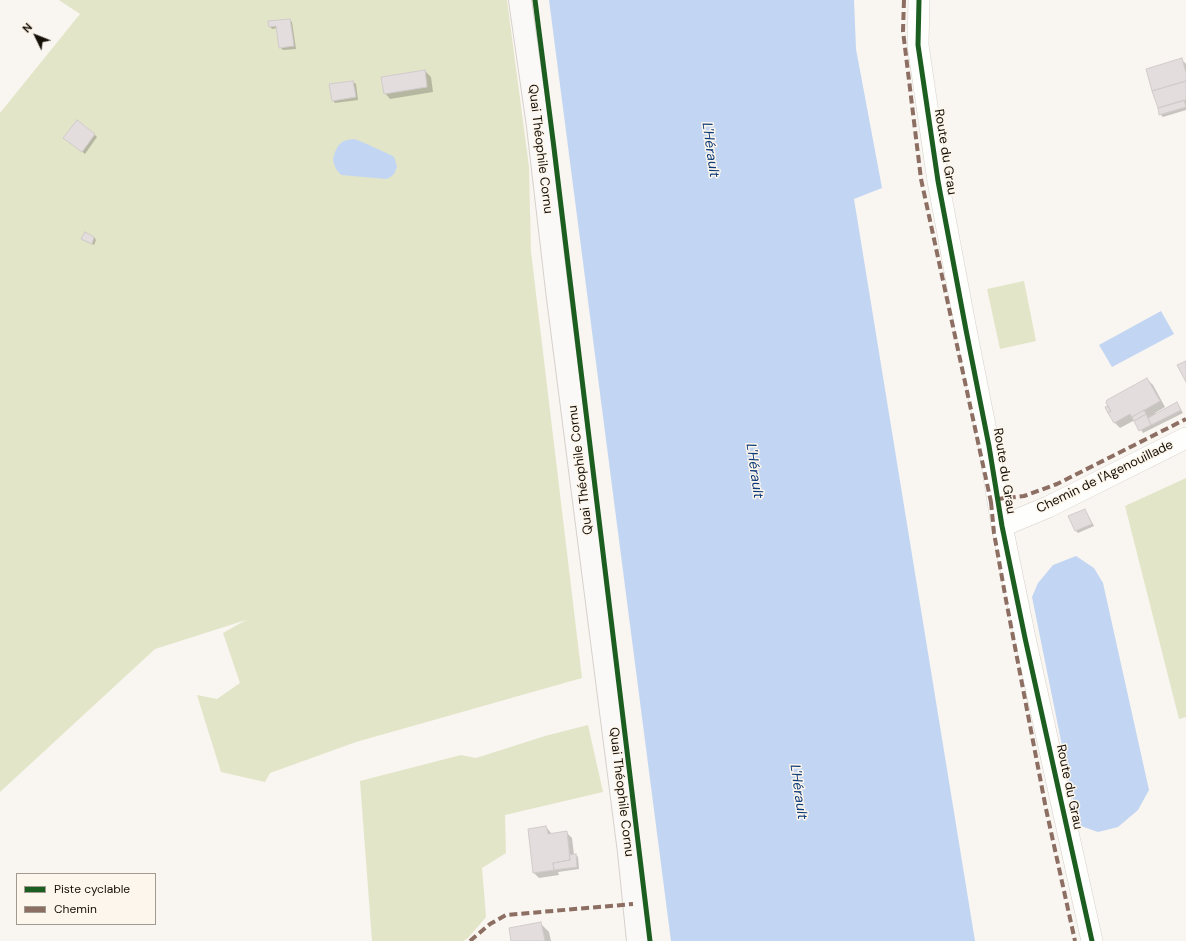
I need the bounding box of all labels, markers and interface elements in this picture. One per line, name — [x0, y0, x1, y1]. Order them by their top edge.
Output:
north arrow — [16, 16, 56, 56]
text: N — [19, 20, 35, 36]
street label: Quai Théophile Cornu — [524, 83, 556, 215]
street label: Route du Grau — [931, 108, 959, 196]
water label: L'Hérault — [698, 121, 722, 179]
street label: Quai Théophile Cornu — [565, 404, 597, 536]
street label: Route du Grau — [990, 427, 1018, 515]
street label: Chemin de l'Agenouillade — [1034, 437, 1176, 517]
water label: L'Hérault — [742, 442, 766, 500]
street label: Quai Théophile Cornu — [605, 726, 637, 858]
street label: Route du Grau — [1052, 743, 1086, 831]
water label: L'Hérault — [786, 763, 810, 821]
legend — [16, 873, 156, 925]
text: Piste cyclable — [54, 881, 130, 897]
text: Chemin — [54, 901, 97, 917]

